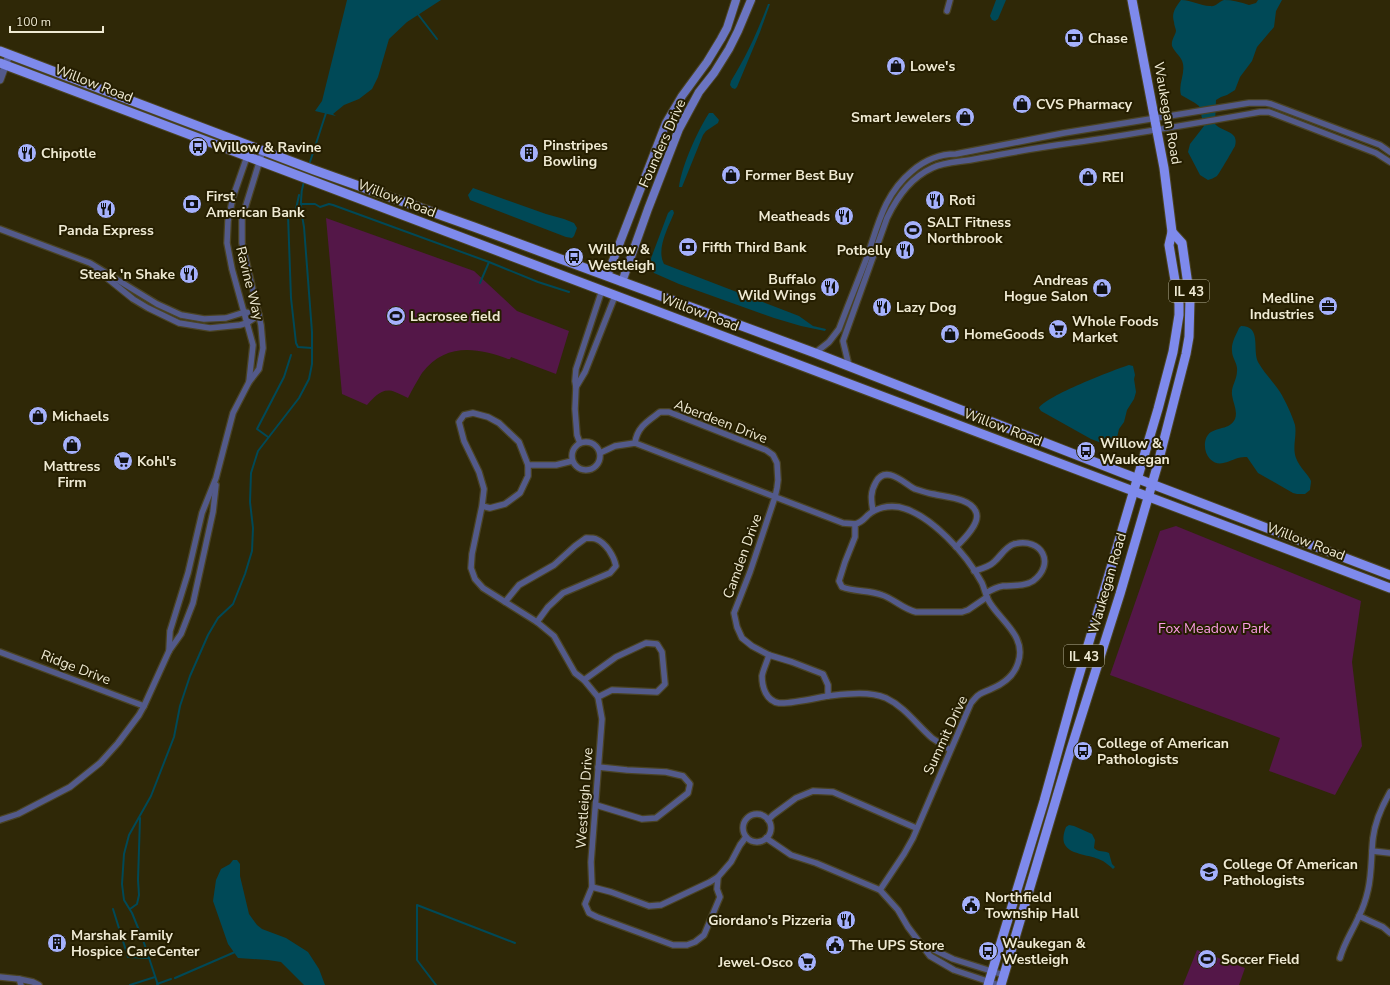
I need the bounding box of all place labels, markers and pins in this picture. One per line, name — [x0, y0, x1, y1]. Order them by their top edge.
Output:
bank icon: Chase — [1063, 27, 1085, 49]
place label: Chase — [1088, 29, 1128, 48]
shop icon: Lowe's — [885, 55, 907, 77]
place label: Lowe's — [910, 57, 955, 76]
shop icon: CVS Pharmacy — [1011, 93, 1033, 115]
place label: CVS Pharmacy — [1036, 95, 1133, 114]
shop icon: Smart Jewelers — [954, 106, 976, 128]
place label: Smart Jewelers — [851, 108, 951, 127]
bus stop icon: Willow & Ravine — [187, 136, 209, 158]
place label: Pinstripes Bowling — [543, 136, 608, 171]
place label: Willow & Ravine — [212, 138, 322, 157]
restaurant icon: Chipotle — [16, 142, 38, 164]
building icon: Pinstripes Bowling — [518, 142, 540, 164]
place label: Chipotle — [41, 144, 96, 163]
shop icon: Former Best Buy — [720, 164, 742, 186]
place label: Former Best Buy — [745, 166, 854, 185]
shop icon: REI — [1077, 166, 1099, 188]
place label: REI — [1102, 168, 1124, 187]
place label: First American Bank — [206, 187, 305, 222]
restaurant icon: Roti — [924, 189, 946, 211]
place label: Roti — [949, 191, 975, 210]
bank icon: First American Bank — [181, 193, 203, 215]
restaurant icon: Panda Express — [95, 198, 117, 220]
restaurant icon: Meatheads — [833, 205, 855, 227]
place label: Meatheads — [759, 207, 830, 226]
place label: SALT Fitness Northbrook — [927, 213, 1011, 248]
sports icon: SALT Fitness Northbrook — [902, 219, 924, 241]
place label: Panda Express — [58, 221, 154, 240]
bank icon: Fifth Third Bank — [677, 236, 699, 258]
place label: Fifth Third Bank — [702, 238, 807, 257]
restaurant icon: Potbelly — [894, 239, 916, 261]
place label: Willow & Westleigh — [588, 240, 655, 275]
place label: Potbelly — [837, 241, 892, 260]
bus stop icon: Willow & Westleigh — [563, 246, 585, 268]
restaurant icon: Steak 'n Shake — [178, 263, 200, 285]
place label: Steak 'n Shake — [79, 265, 175, 284]
place label: Buffalo Wild Wings — [738, 270, 816, 305]
place label: Andreas Hogue Salon — [1004, 271, 1088, 306]
restaurant icon: Buffalo Wild Wings — [819, 276, 841, 298]
shop icon: Andreas Hogue Salon — [1091, 277, 1113, 299]
place label: Medline Industries — [1250, 289, 1314, 324]
office icon: Medline Industries — [1317, 295, 1339, 317]
restaurant icon: Lazy Dog — [871, 296, 893, 318]
place label: Lazy Dog — [896, 298, 956, 317]
sports icon: Lacrosee field — [385, 305, 407, 327]
place label: Lacrosee field — [410, 307, 500, 326]
place label: Whole Foods Market — [1072, 312, 1159, 347]
supermarket icon: Whole Foods Market — [1047, 318, 1069, 340]
shop icon: HomeGoods — [939, 323, 961, 345]
place label: HomeGoods — [964, 325, 1045, 344]
shop icon: Michaels — [27, 405, 49, 427]
place label: Michaels — [52, 407, 109, 426]
shop icon: Mattress Firm — [61, 434, 83, 456]
place label: Willow & Waukegan — [1100, 434, 1170, 469]
bus stop icon: Willow & Waukegan — [1075, 440, 1097, 462]
supermarket icon: Kohl's — [112, 450, 134, 472]
place label: Kohl's — [137, 452, 177, 471]
place label: Mattress Firm — [44, 457, 101, 492]
place label: College of American Pathologists — [1097, 734, 1229, 769]
bus stop icon: College of American Pathologists — [1072, 740, 1094, 762]
place label: College Of American Pathologists — [1223, 855, 1358, 890]
school or university icon: College Of American Pathologists — [1198, 861, 1220, 883]
place label: Northfield Township Hall — [985, 888, 1079, 923]
public building icon: Northfield Township Hall — [960, 894, 982, 916]
restaurant icon: Giordano's Pizzeria — [835, 909, 857, 931]
place label: Giordano's Pizzeria — [708, 911, 832, 930]
place label: Marshak Family Hospice CareCenter — [71, 926, 200, 961]
building icon: Marshak Family Hospice CareCenter — [46, 932, 68, 954]
public building icon: The UPS Store — [824, 934, 846, 956]
place label: Waukegan & Westleigh — [1002, 934, 1087, 969]
place label: The UPS Store — [849, 936, 945, 955]
bus stop icon: Waukegan & Westleigh — [977, 940, 999, 962]
sports icon: Soccer Field — [1196, 948, 1218, 970]
place label: Soccer Field — [1221, 950, 1300, 969]
supermarket icon: Jewel-Osco — [796, 951, 818, 973]
place label: Jewel-Osco — [717, 953, 793, 972]

